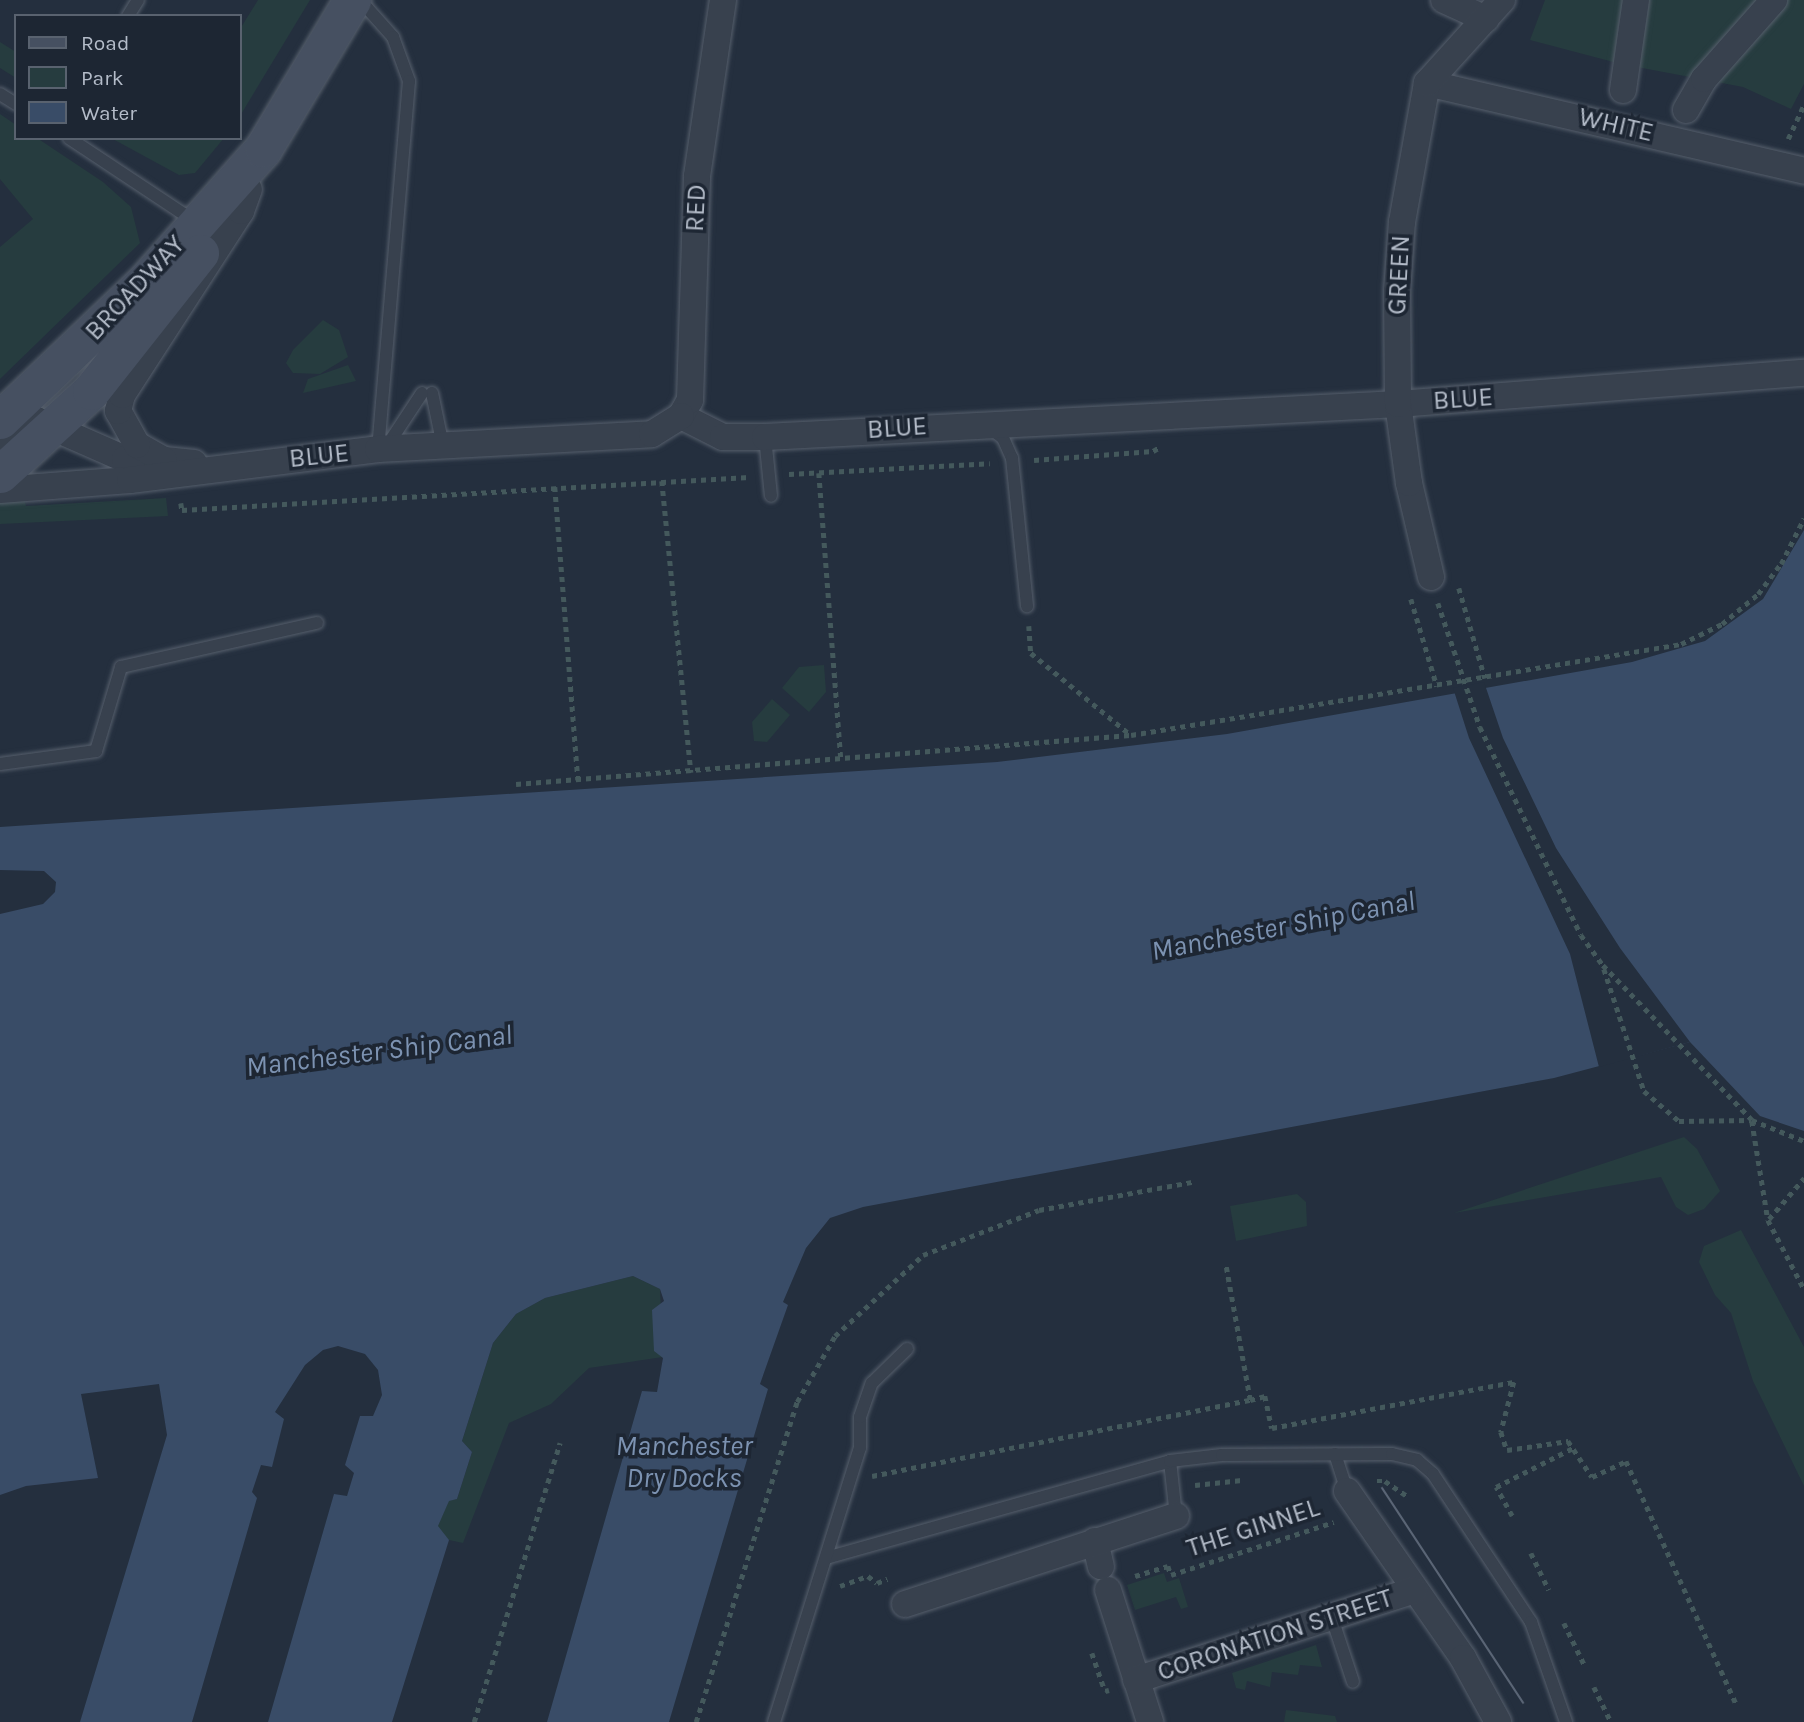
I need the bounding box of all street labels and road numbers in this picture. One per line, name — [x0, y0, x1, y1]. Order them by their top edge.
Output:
street label: WHITE — [1576, 101, 1656, 149]
street label: RED — [679, 183, 713, 233]
street label: BROADWAY — [79, 229, 191, 347]
street label: GREEN — [1381, 234, 1417, 316]
street label: BLUE — [1432, 381, 1494, 417]
street label: BLUE — [866, 410, 928, 446]
street label: BLUE — [288, 437, 350, 475]
street label: THE GINNEL — [1183, 1492, 1323, 1564]
street label: CORONATION STREET — [1154, 1582, 1396, 1688]

